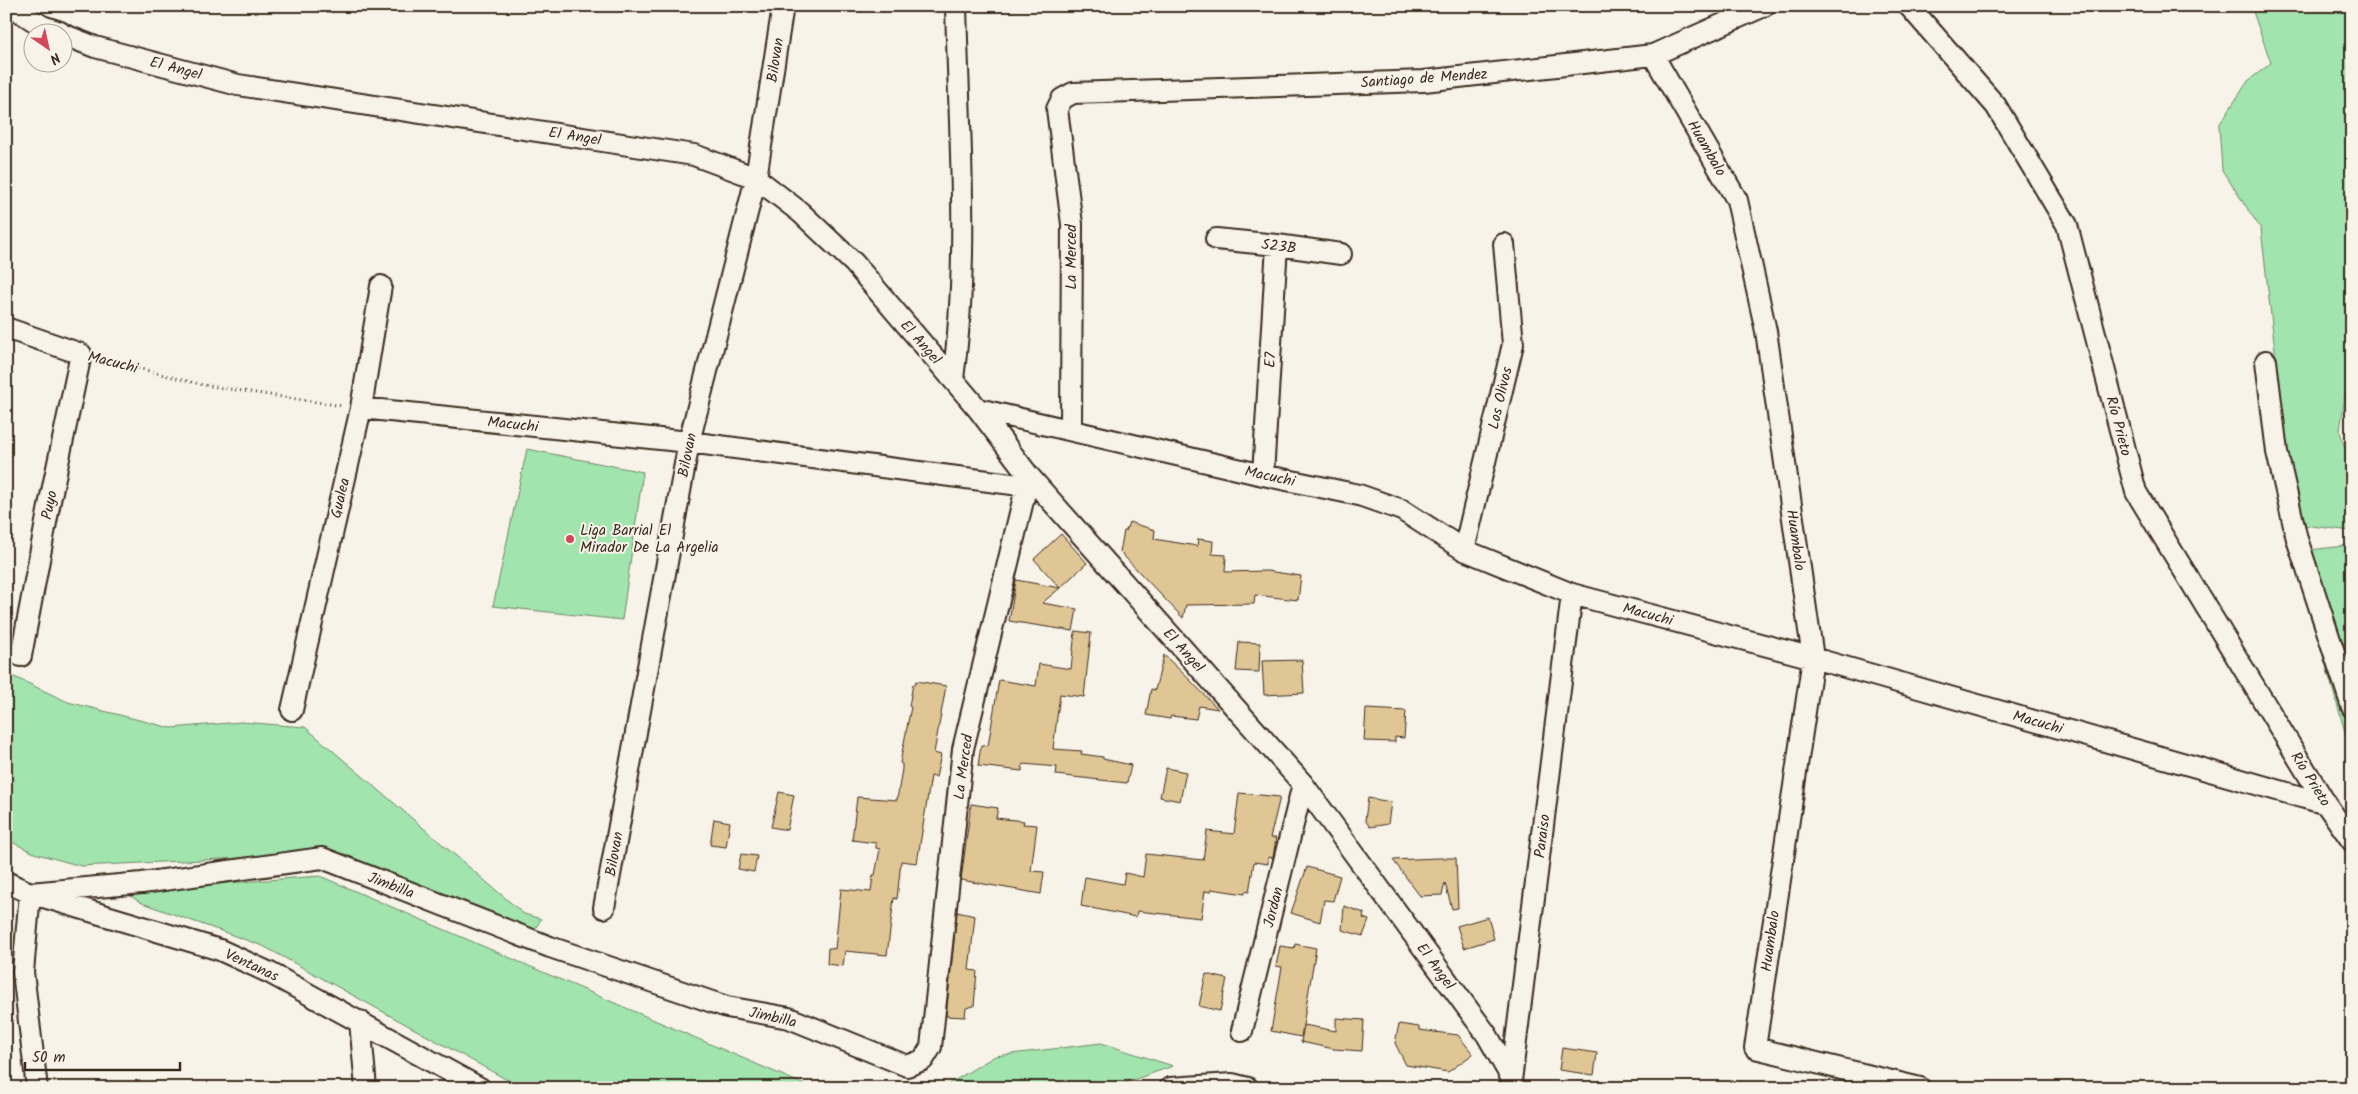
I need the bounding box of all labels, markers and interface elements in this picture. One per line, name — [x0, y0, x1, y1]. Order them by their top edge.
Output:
north arrow — [22, 22, 72, 72]
street label: Bilovan — [761, 36, 791, 84]
text: N — [45, 46, 65, 70]
street label: El Angel — [147, 50, 205, 88]
street label: Santiago de Mendez — [1360, 63, 1489, 95]
street label: Huambalo — [1680, 116, 1732, 181]
street label: El Angel — [547, 121, 603, 153]
street label: La Merced — [1060, 224, 1084, 290]
street label: S23B — [1260, 233, 1298, 261]
street label: El Angel — [894, 315, 947, 371]
street label: Macuchi — [85, 345, 142, 381]
street label: E7 — [1259, 351, 1283, 369]
street label: Los Olivos — [1482, 364, 1520, 432]
street label: Río Prieto — [2099, 394, 2138, 459]
street label: Macuchi — [486, 410, 541, 440]
street label: Bilovan — [672, 431, 704, 480]
street label: Macuchi — [1242, 460, 1299, 494]
street label: Gualea — [325, 476, 357, 521]
street label: Puyo — [35, 488, 65, 522]
street label: Huambalo — [1779, 508, 1811, 573]
place label: Liga Barrial El Mirador De La Argelia — [580, 519, 719, 560]
marker: Liga Barrial El Mirador De La Argelia — [564, 533, 576, 545]
street label: Macuchi — [1620, 597, 1677, 634]
street label: El Angel — [1157, 623, 1210, 679]
street label: Macuchi — [2010, 704, 2067, 742]
street label: La Merced — [948, 732, 981, 801]
street label: Río Prieto — [2284, 747, 2337, 812]
street label: Paraiso — [1528, 813, 1558, 859]
street label: Bilovan — [599, 830, 631, 878]
street label: Jimbilla — [364, 866, 418, 906]
street label: Jordan — [1257, 884, 1291, 930]
street label: Huambalo — [1755, 909, 1787, 973]
street label: El Angel — [1410, 938, 1461, 995]
street label: Ventanas — [221, 943, 283, 989]
street label: Jimbilla — [747, 1001, 799, 1035]
scale bar — [25, 1039, 180, 1071]
text: 50 m — [32, 1046, 66, 1070]

